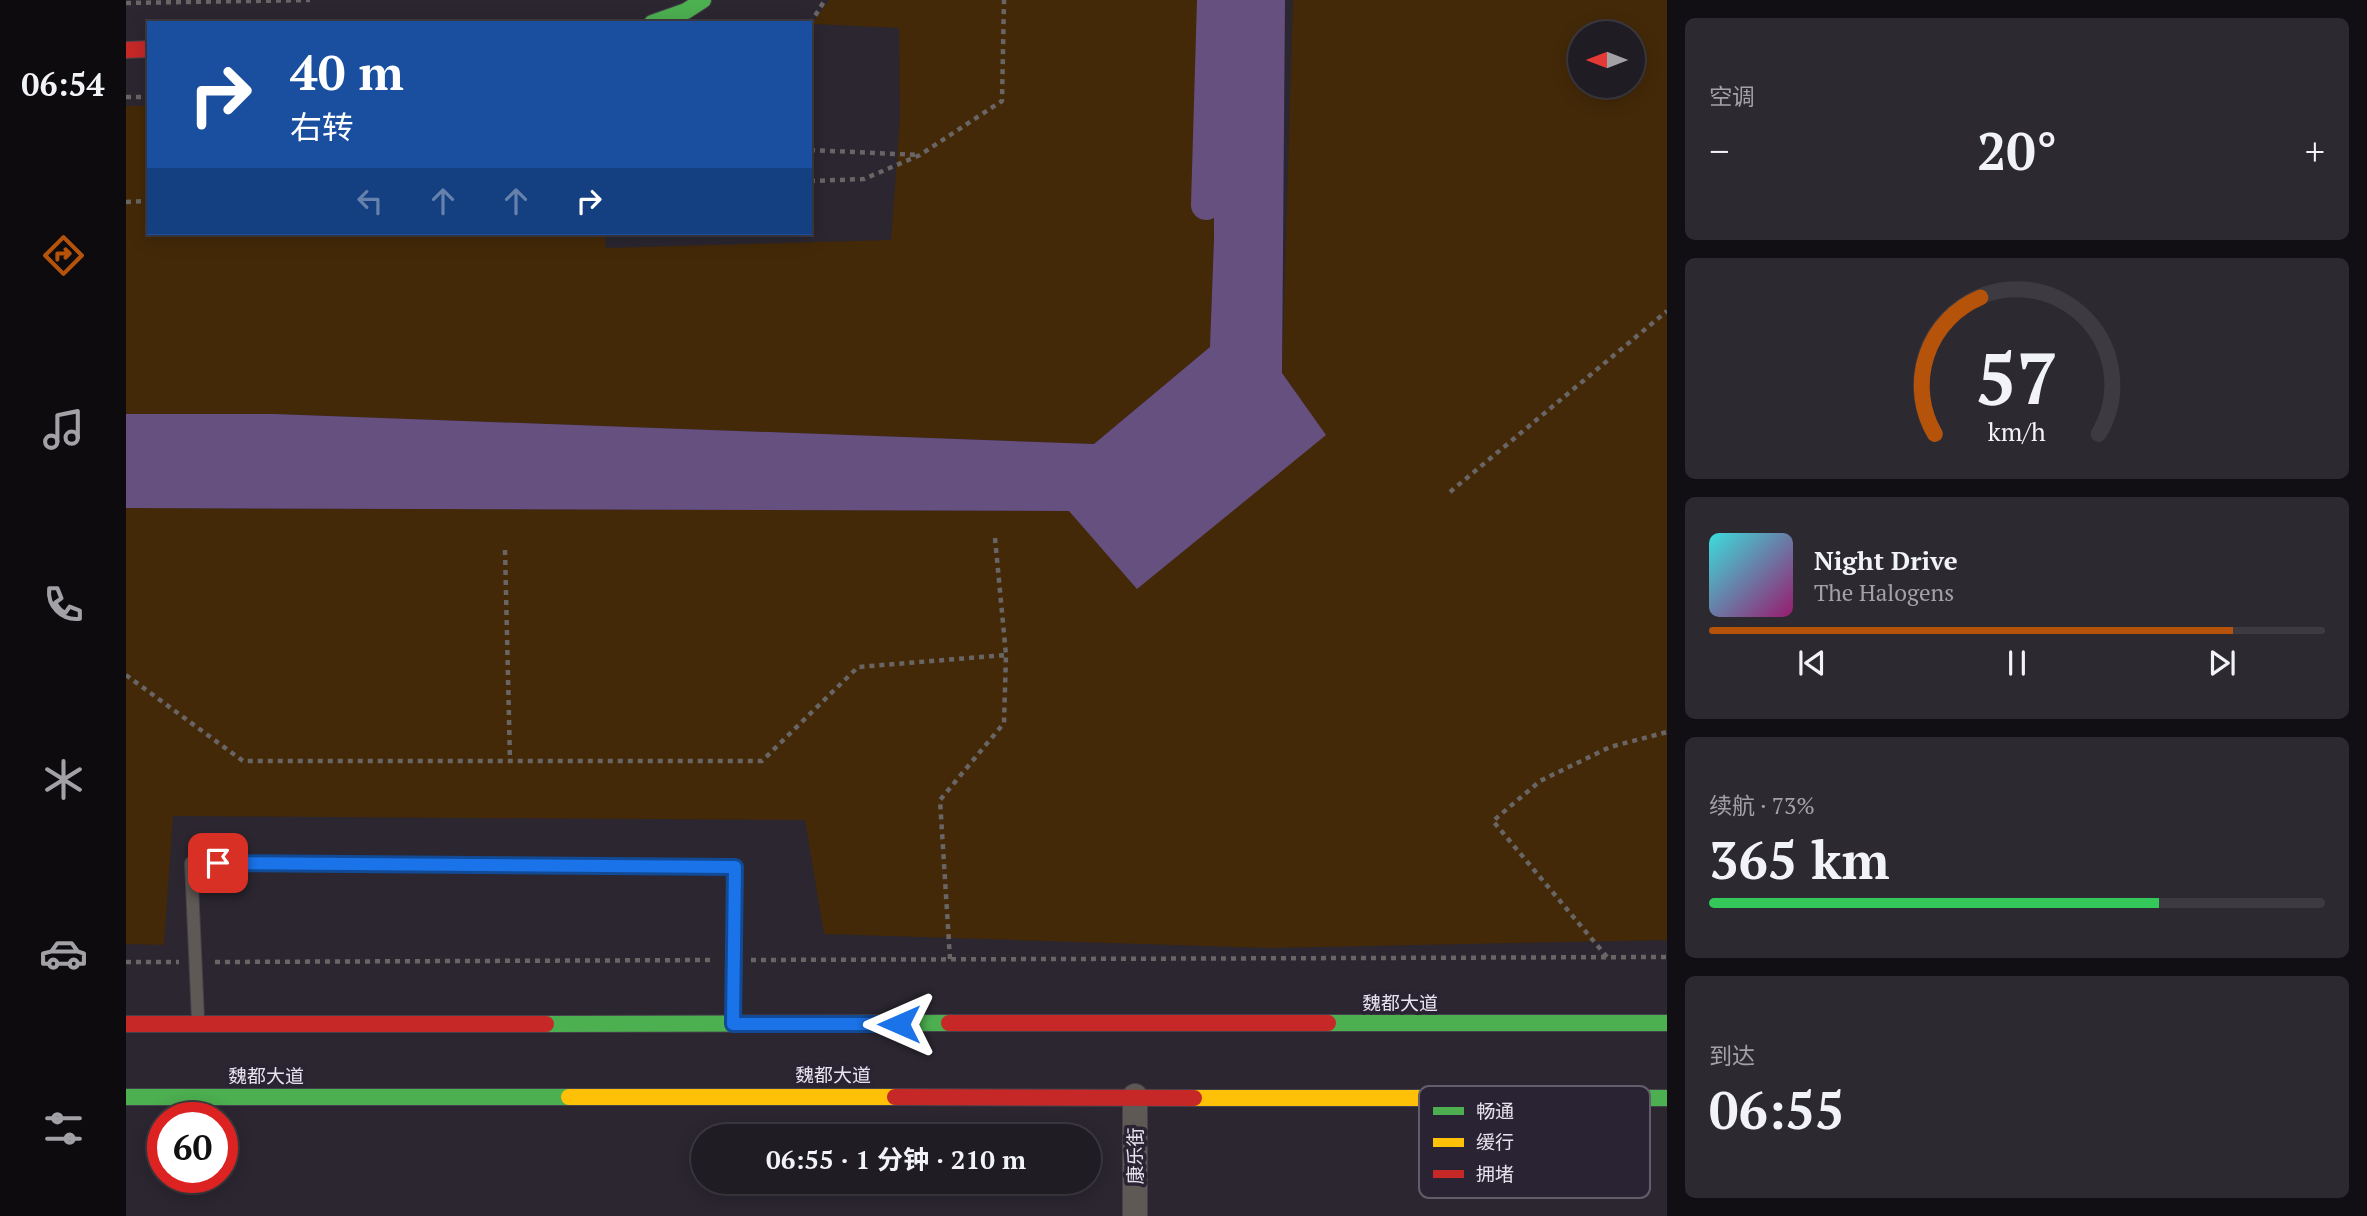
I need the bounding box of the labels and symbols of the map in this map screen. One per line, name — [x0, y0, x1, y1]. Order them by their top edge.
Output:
north arrow — [1568, 21, 1645, 98]
pin — [188, 833, 248, 893]
position arrow — [862, 987, 936, 1061]
street label: 魏都大道 — [1362, 990, 1438, 1015]
street label: 魏都大道 — [795, 1062, 871, 1087]
street label: 魏都大道 — [228, 1063, 304, 1088]
legend — [1419, 1086, 1650, 1198]
text: 畅通 — [1476, 1098, 1514, 1123]
speed limit sign: 60 — [147, 1102, 238, 1193]
street label: 康乐街 — [1122, 1127, 1147, 1185]
text: 缓行 — [1476, 1129, 1514, 1154]
text: 拥堵 — [1476, 1161, 1514, 1186]

